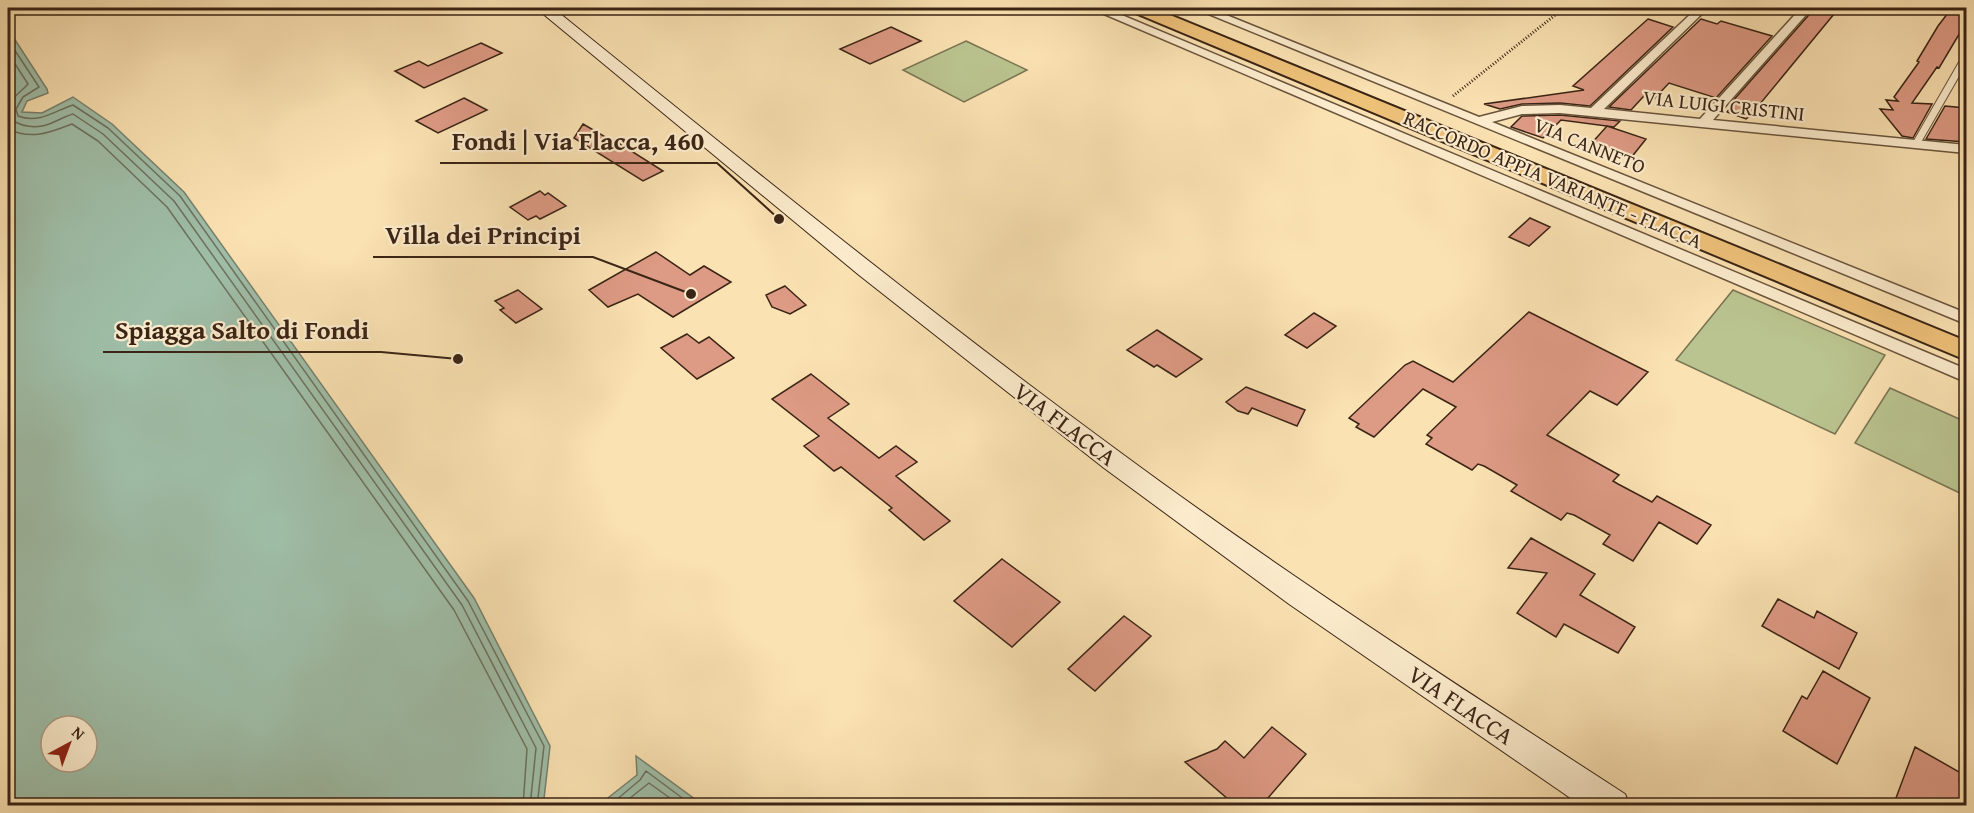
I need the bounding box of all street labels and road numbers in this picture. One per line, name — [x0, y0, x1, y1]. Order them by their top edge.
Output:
street label: VIA LUIGI CRISTINI — [1642, 82, 1806, 128]
street label: RACCORDO APPIA VARIANTE - FLACCA — [1399, 103, 1707, 255]
street label: VIA CANNETO — [1530, 109, 1650, 181]
street label: VIA FLACCA — [1006, 374, 1124, 474]
street label: VIA FLACCA — [1401, 657, 1521, 753]

